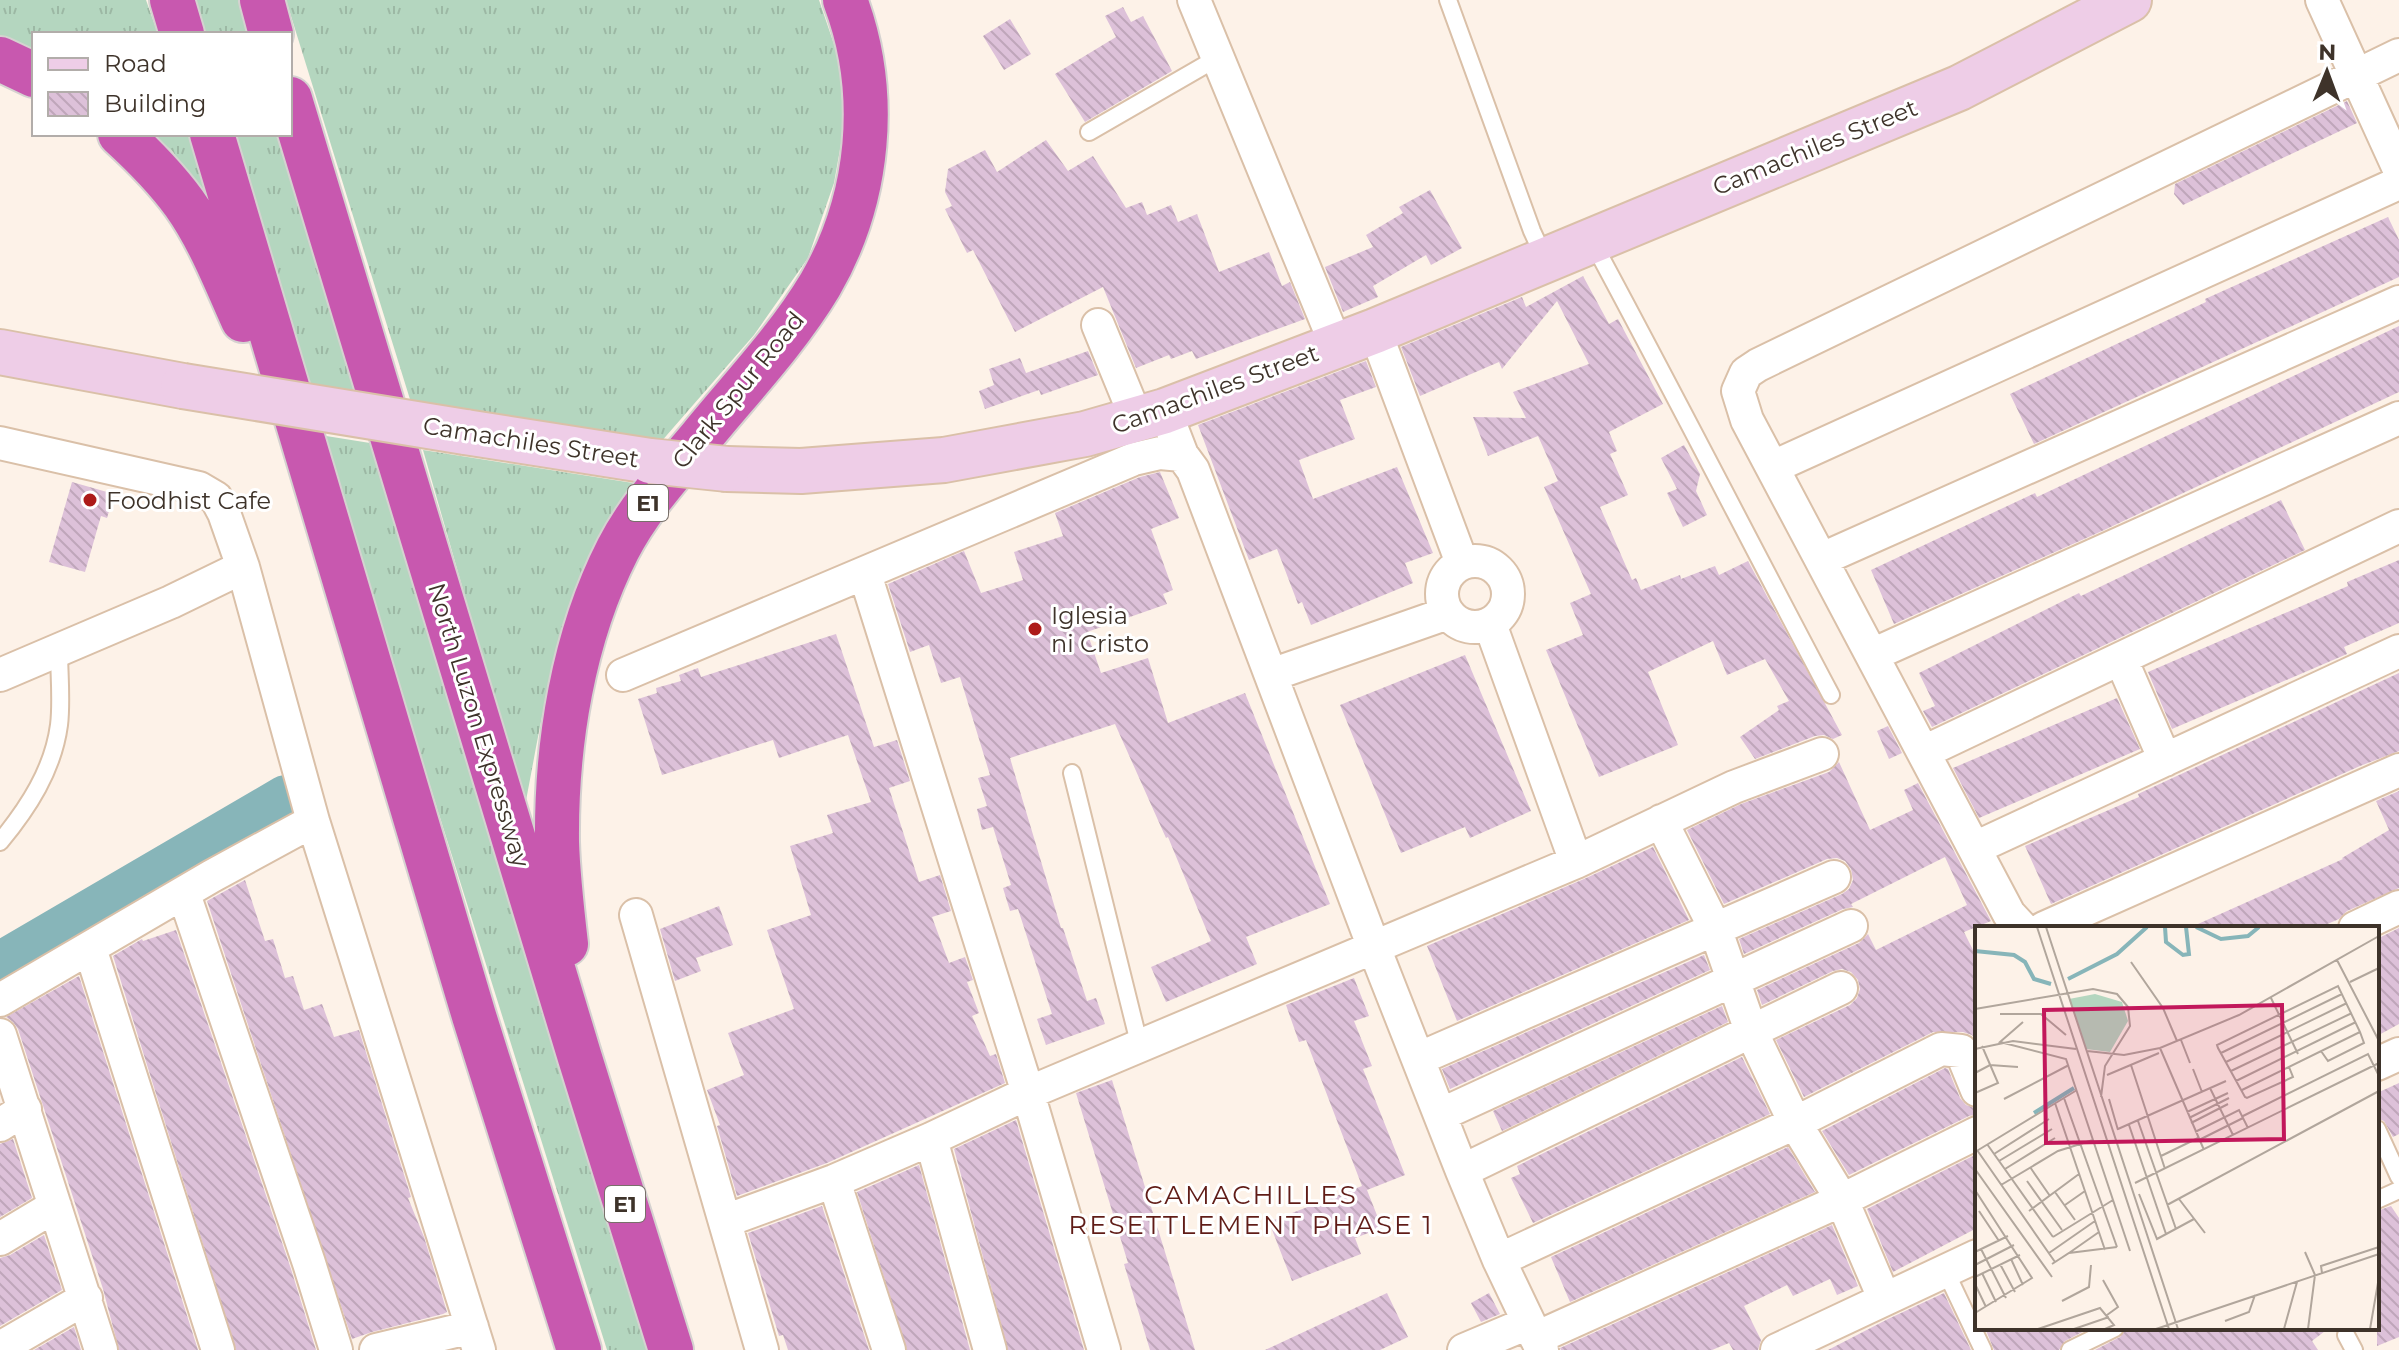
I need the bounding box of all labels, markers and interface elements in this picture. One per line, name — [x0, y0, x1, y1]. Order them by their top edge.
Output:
legend — [32, 32, 292, 136]
north arrow — [2287, 32, 2367, 112]
text: N — [2318, 39, 2336, 66]
text: Road — [104, 49, 167, 78]
text: Building — [104, 89, 207, 118]
street label: Camachiles Street — [1708, 93, 1922, 201]
street label: Clark Spur Road — [666, 306, 810, 474]
street label: Camachiles Street — [1108, 338, 1323, 440]
street label: Camachiles Street — [421, 411, 641, 473]
road number: E1 — [628, 485, 668, 521]
place label: Foodhist Cafe — [106, 486, 271, 515]
marker: Foodhist Cafe — [81, 491, 99, 509]
street label: North Luzon Expressway — [422, 579, 536, 871]
place label: Iglesia ni Cristo — [1051, 601, 1149, 658]
marker: Iglesia ni Cristo — [1026, 620, 1044, 638]
inset map — [1975, 926, 2379, 1330]
district label: CAMACHILLES RESETTLEMENT PHASE 1 — [1068, 1179, 1434, 1241]
road number: E1 — [605, 1186, 645, 1222]

